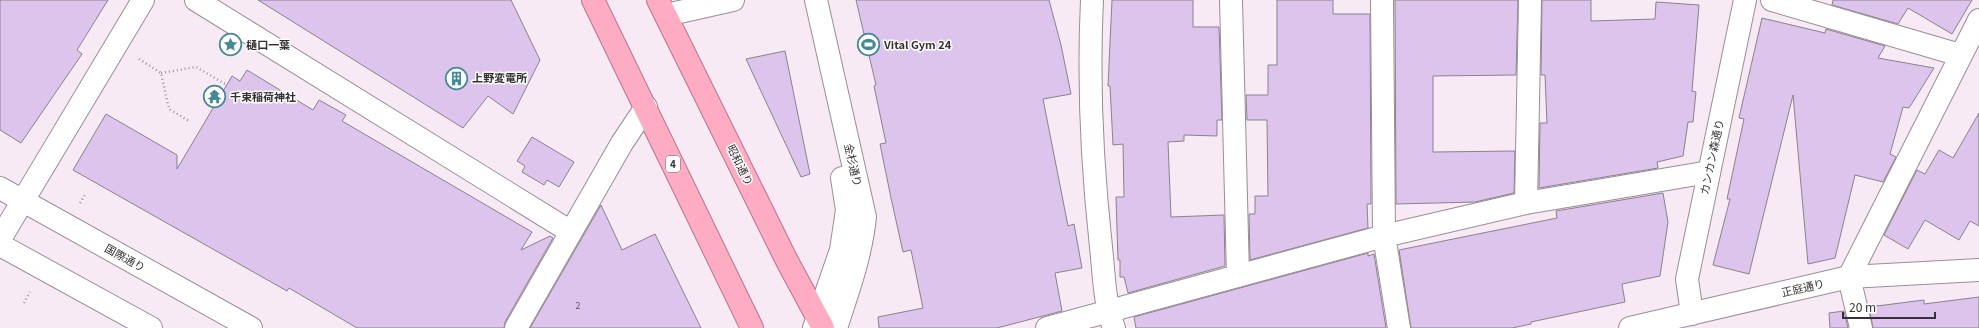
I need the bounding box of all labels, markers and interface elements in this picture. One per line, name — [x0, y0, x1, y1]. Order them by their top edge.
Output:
place icon: 樋口一葉 — [217, 32, 243, 58]
sports icon: Vital Gym 24 — [856, 32, 882, 58]
place label: 樋口一葉 — [246, 36, 290, 52]
place label: Vital Gym 24 — [883, 36, 952, 52]
building icon: 上野変電所 — [444, 65, 470, 91]
place label: 上野変電所 — [472, 69, 527, 85]
temple icon: 千束稲荷神社 — [201, 84, 227, 110]
place label: 千束稲荷神社 — [230, 88, 296, 104]
street label: カンカン森通り — [1695, 117, 1727, 196]
street label: 昭和通り — [724, 141, 758, 188]
street label: 金杉通り — [841, 142, 867, 188]
road number: 4 — [666, 156, 680, 172]
street label: 国際通り — [102, 239, 149, 275]
street label: 正庭通り — [1780, 274, 1826, 300]
scale bar — [1843, 294, 1935, 320]
text: 20 m — [1849, 298, 1876, 315]
house number: 2 — [576, 299, 581, 312]

